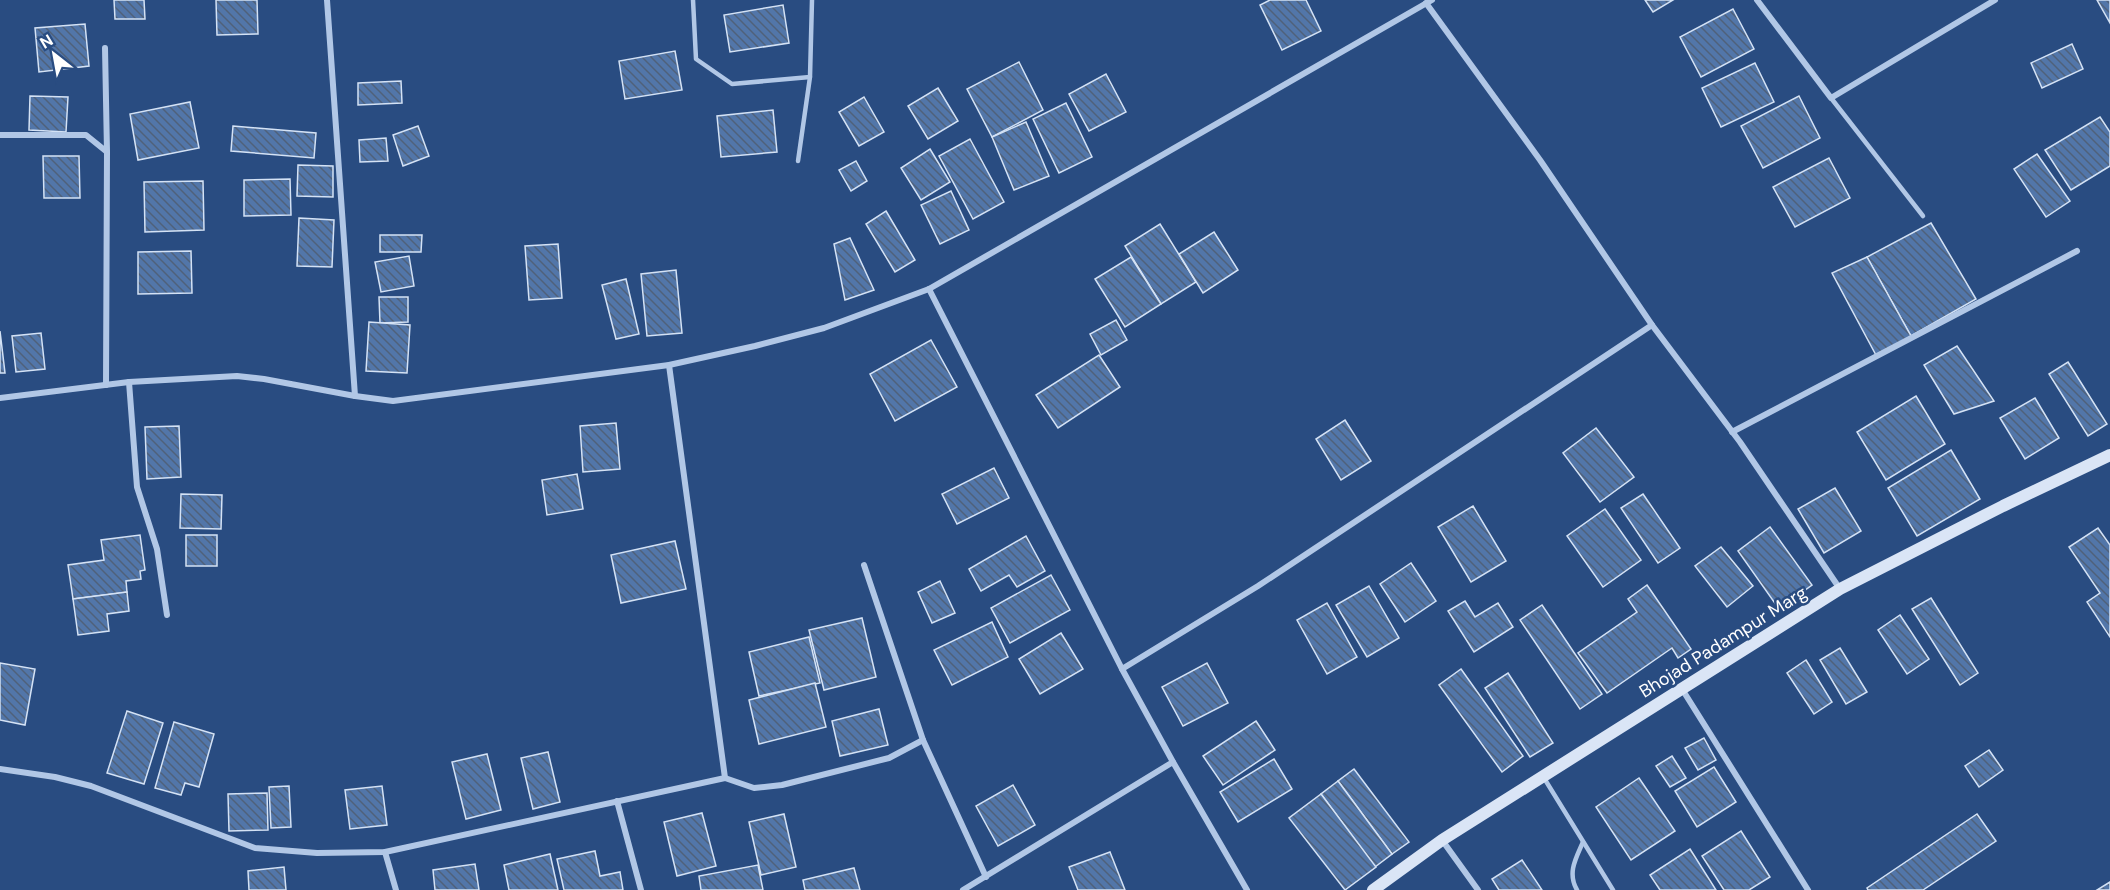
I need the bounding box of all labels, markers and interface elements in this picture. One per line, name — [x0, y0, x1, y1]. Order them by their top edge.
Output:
north arrow — [24, 24, 84, 84]
text: N — [36, 30, 57, 54]
street label: Bhojad Padampur Marg — [1635, 581, 1811, 703]

